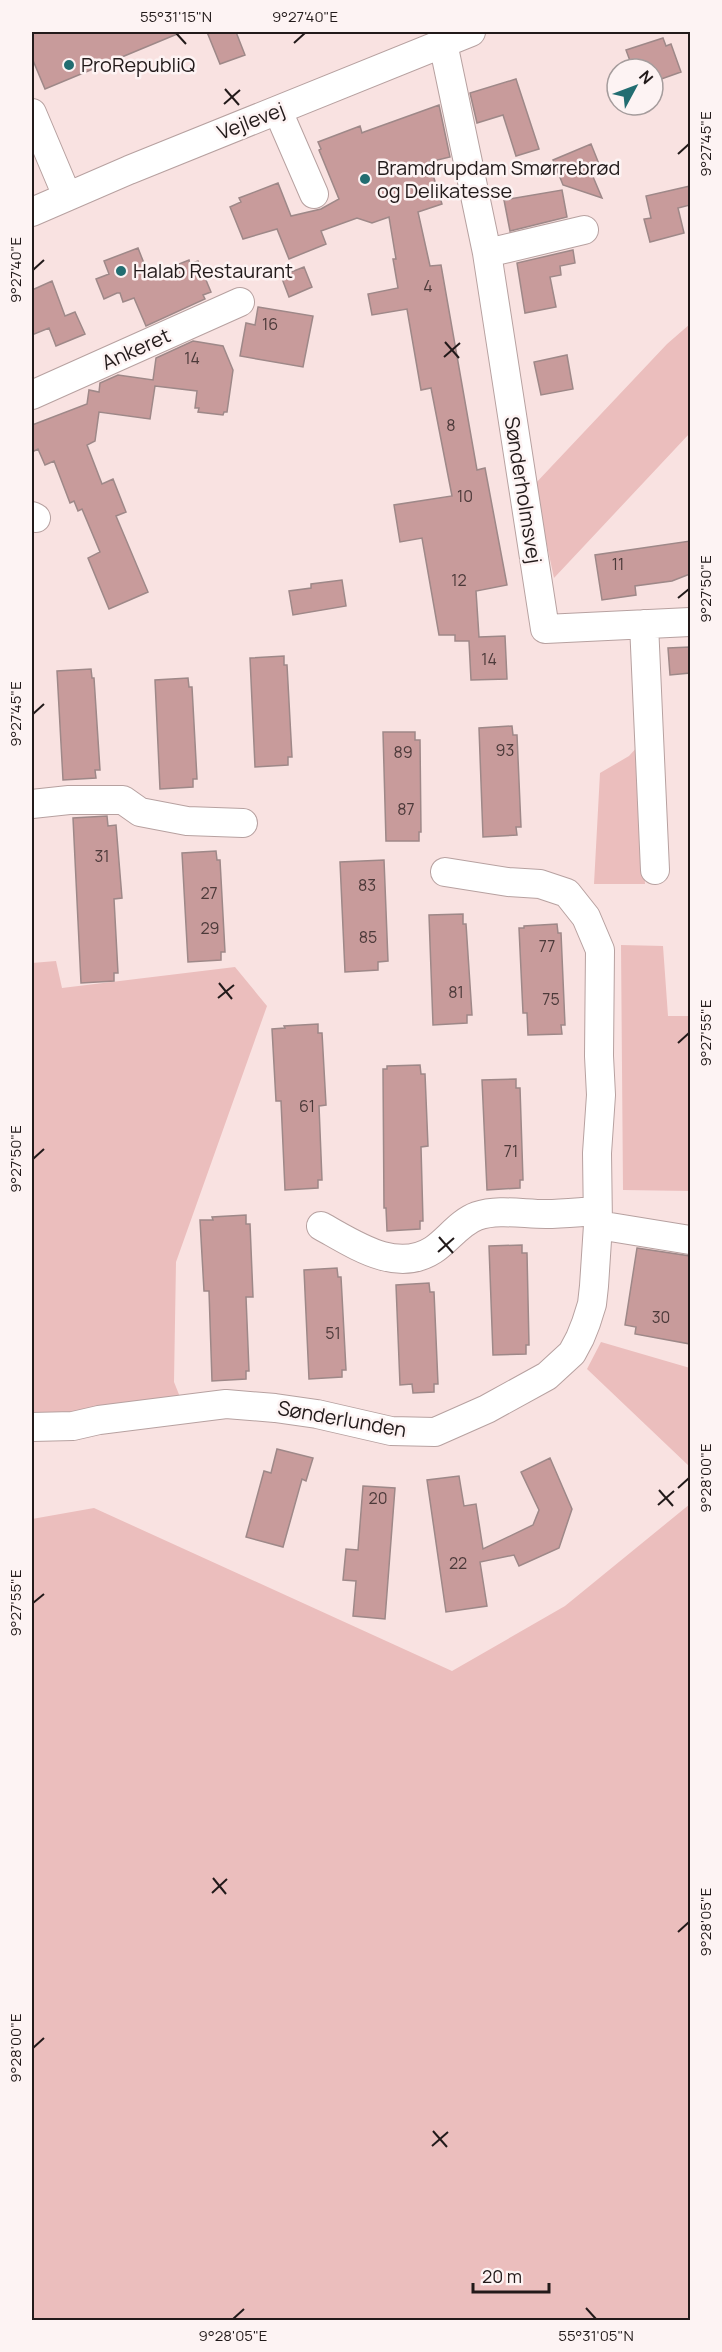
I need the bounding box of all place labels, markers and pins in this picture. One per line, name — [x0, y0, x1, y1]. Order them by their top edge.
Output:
place label: ProRepubliQ — [81, 51, 195, 78]
marker: ProRepubliQ — [62, 58, 76, 72]
place label: Bramdrupdam Smørrebrød og Delikatesse — [377, 154, 620, 204]
marker: Bramdrupdam Smørrebrød og Delikatesse — [358, 172, 372, 186]
place label: Halab Restaurant — [133, 257, 293, 284]
marker: Halab Restaurant — [114, 264, 128, 278]

